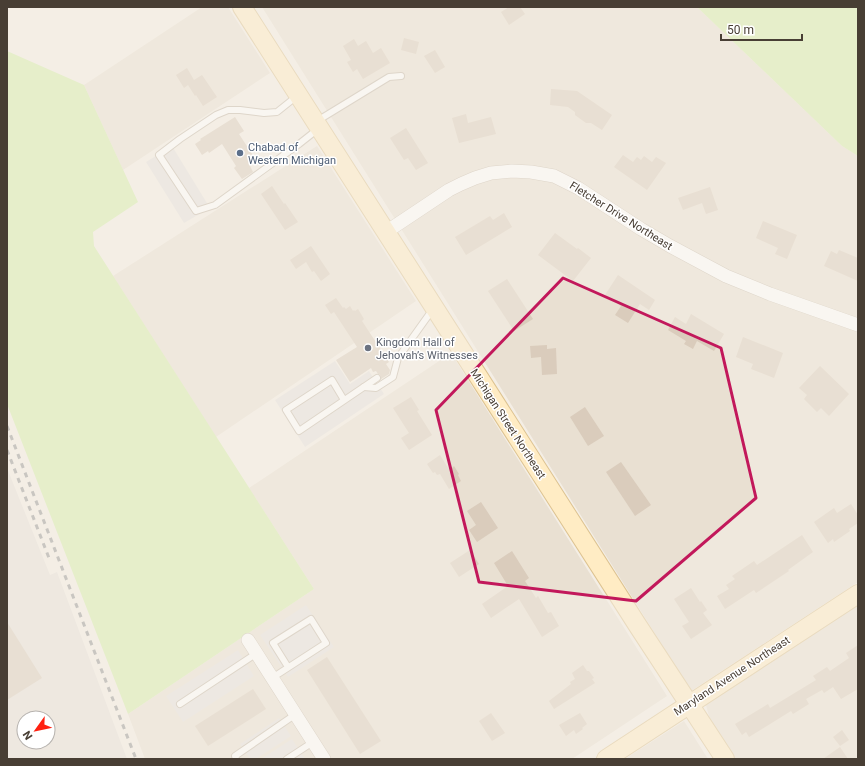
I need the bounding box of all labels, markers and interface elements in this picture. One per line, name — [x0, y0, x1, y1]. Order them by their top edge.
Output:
scale bar — [721, 16, 802, 42]
text: 50 m — [727, 23, 754, 37]
place label: Chabad of Western Michigan — [248, 141, 336, 167]
marker: Chabad of Western Michigan — [235, 148, 245, 158]
street label: Fletcher Drive Northeast — [567, 179, 675, 253]
place label: Kingdom Hall of Jehovah’s Witnesses — [376, 336, 478, 362]
marker: Kingdom Hall of Jehovah’s Witnesses — [363, 343, 373, 353]
street label: Michigan Street Northeast — [468, 367, 549, 482]
street label: Maryland Avenue Northeast — [671, 633, 793, 718]
north arrow — [16, 710, 56, 750]
text: N — [20, 728, 36, 742]

